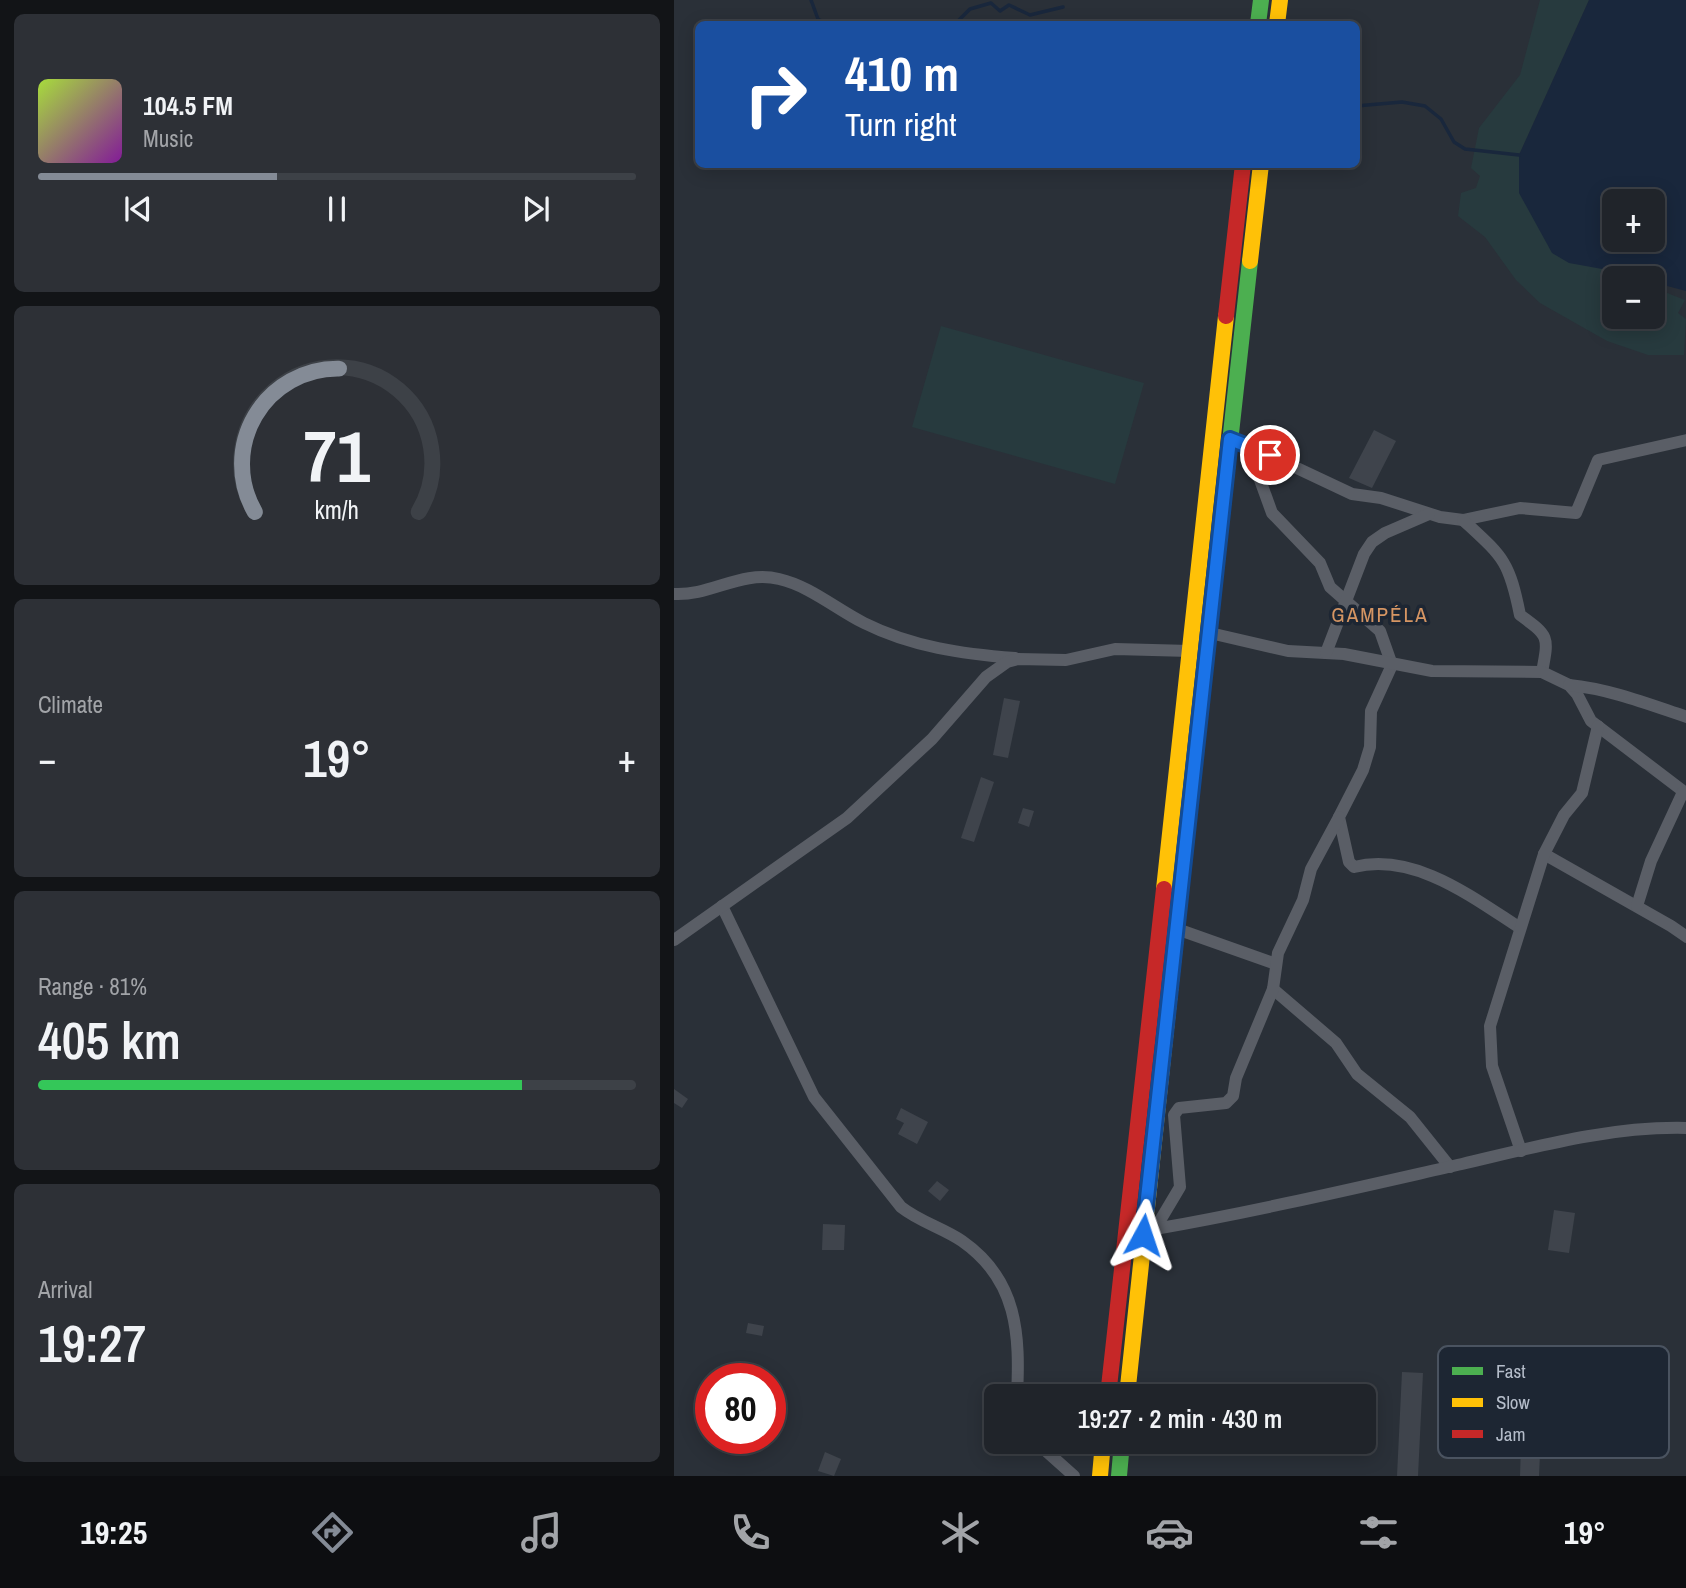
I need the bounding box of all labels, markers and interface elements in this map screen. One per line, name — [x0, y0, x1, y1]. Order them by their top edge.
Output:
text: 410 m — [845, 40, 959, 106]
icon: right — [730, 49, 821, 140]
text: 104.5 FM — [143, 88, 233, 123]
text: Turn right — [845, 103, 957, 146]
text: Music — [143, 123, 193, 154]
map controls — [1602, 189, 1665, 329]
button: + — [1602, 189, 1665, 252]
icon: previous — [119, 190, 157, 228]
icon: pause — [318, 190, 356, 228]
icon: next — [517, 190, 555, 228]
button: − — [1602, 266, 1665, 329]
text: 71 — [304, 407, 371, 505]
pin — [1240, 425, 1300, 485]
icon: arrive — [1251, 436, 1289, 474]
text: km/h — [315, 492, 359, 526]
district label: GAMPÉLA — [1331, 600, 1429, 629]
text: Climate — [38, 689, 103, 720]
text: 19° — [303, 723, 371, 793]
text: − — [38, 733, 56, 784]
text: + — [618, 733, 636, 784]
text: Range · 81% — [38, 971, 147, 1002]
text: 405 km — [38, 1005, 181, 1075]
position arrow — [1106, 1198, 1180, 1272]
text: Arrival — [38, 1274, 93, 1305]
text: 19:27 — [38, 1308, 146, 1378]
legend — [1438, 1346, 1669, 1458]
text: Fast — [1496, 1358, 1526, 1384]
speed limit sign: 80 — [695, 1363, 786, 1454]
text: Slow — [1496, 1389, 1531, 1415]
text: 19:27 · 2 min · 430 m — [1078, 1401, 1282, 1436]
text: Jam — [1496, 1421, 1525, 1447]
icon: directions — [308, 1508, 357, 1557]
icon: music — [517, 1508, 566, 1557]
icon: phone — [726, 1508, 775, 1557]
icon: climate — [936, 1508, 985, 1557]
icon: car — [1145, 1508, 1194, 1557]
icon: filters — [1354, 1508, 1403, 1557]
text: 19:25 — [80, 1511, 147, 1554]
text: 19° — [1564, 1511, 1606, 1554]

